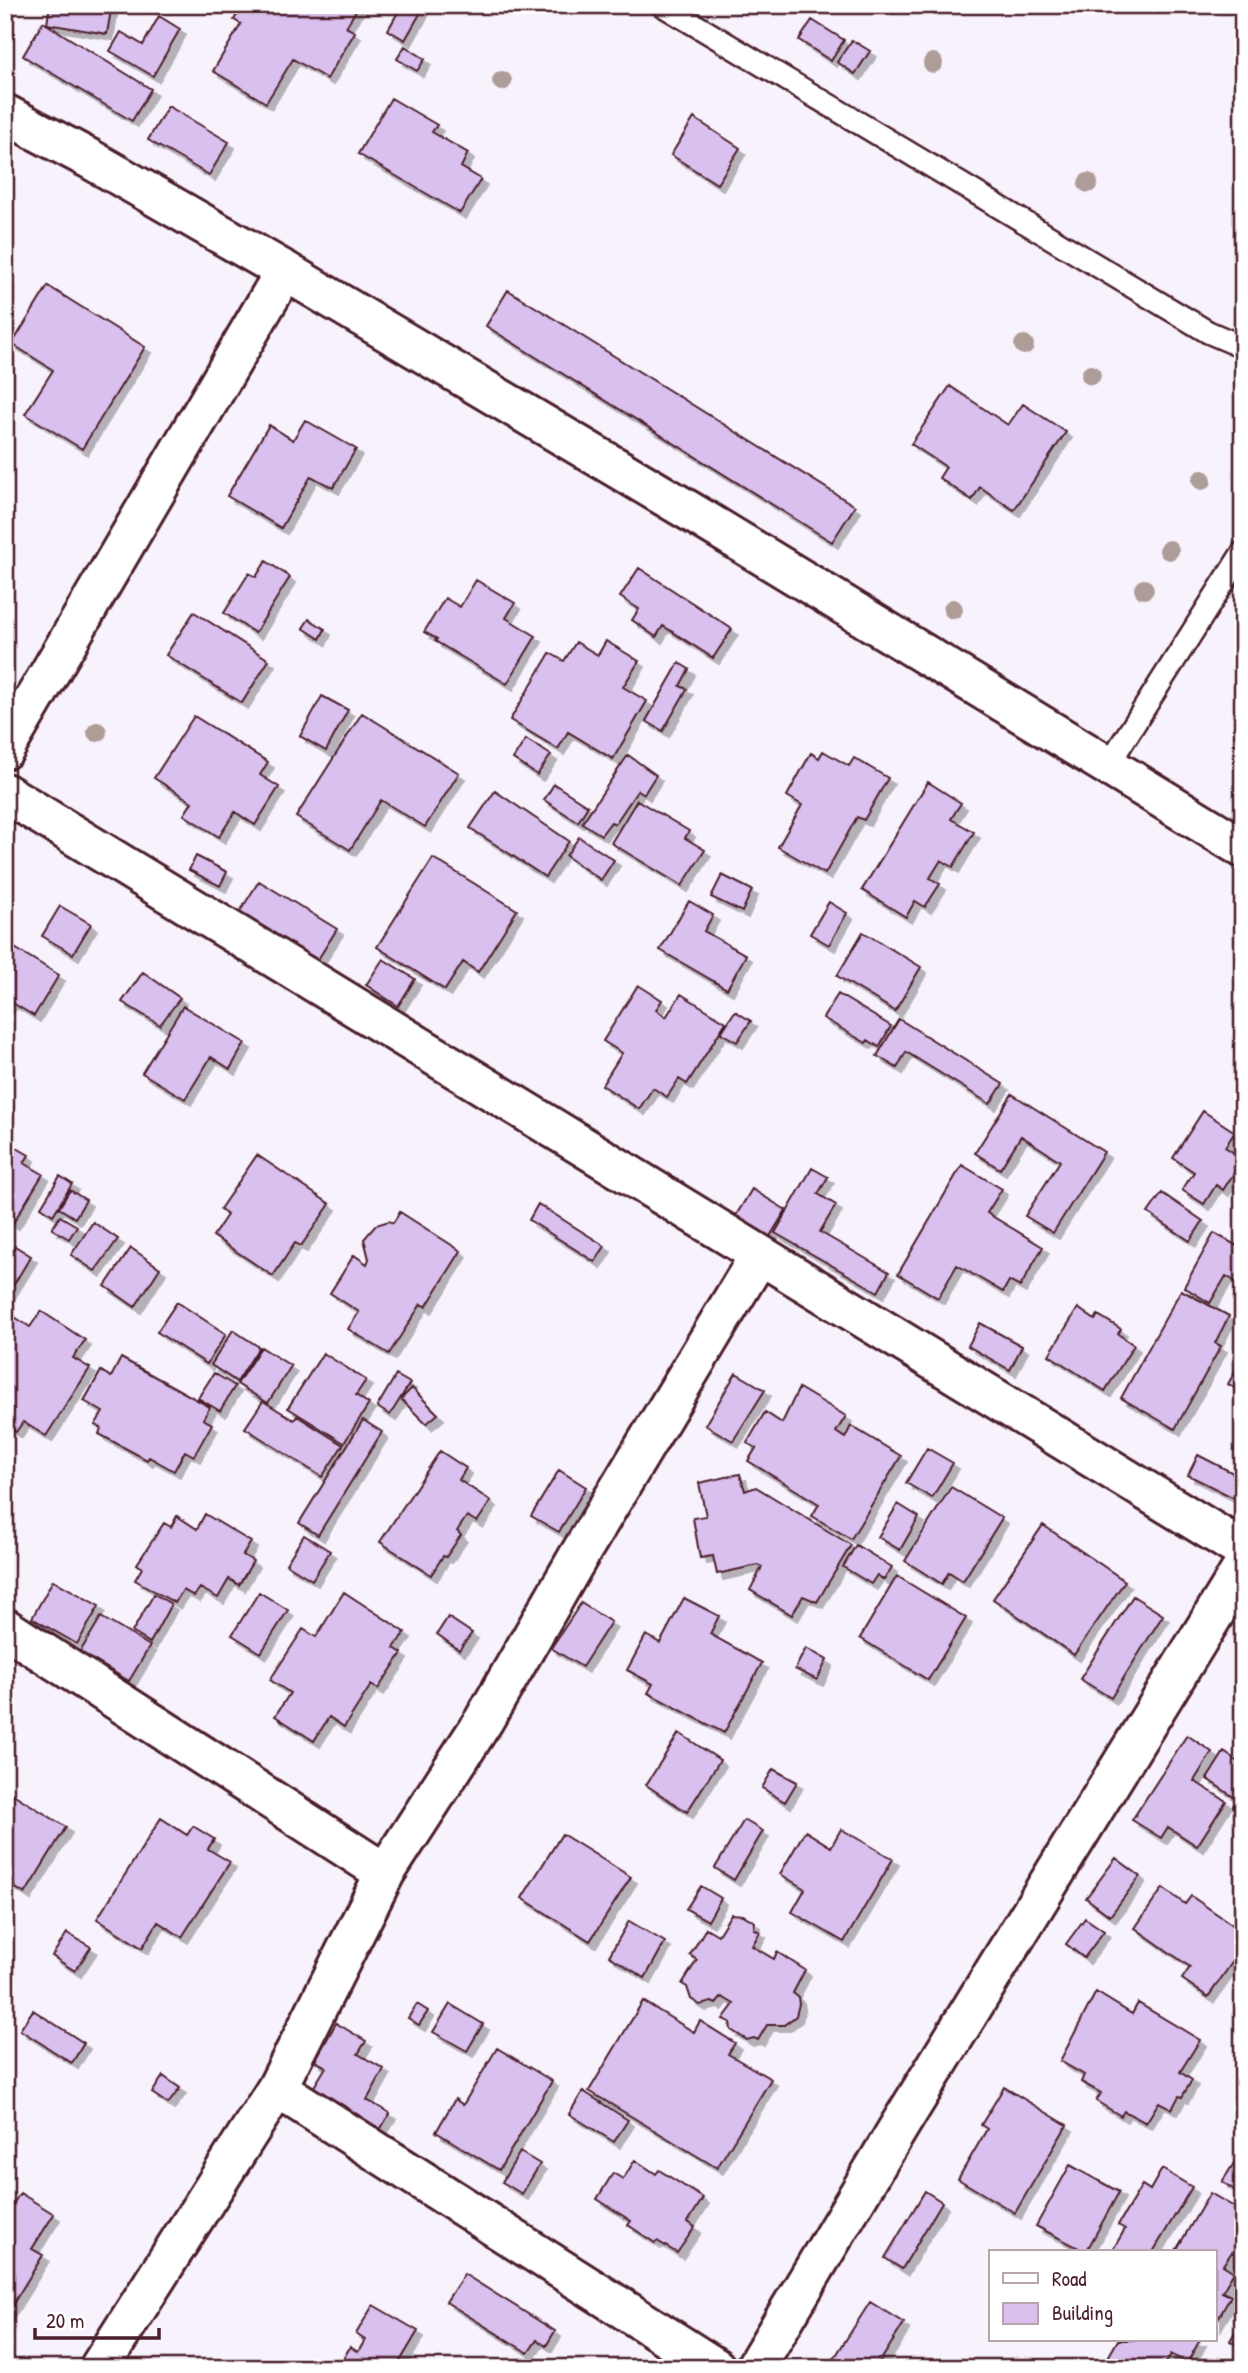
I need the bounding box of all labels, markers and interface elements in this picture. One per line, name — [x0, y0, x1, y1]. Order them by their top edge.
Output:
legend — [989, 2250, 1216, 2342]
text: Road — [1052, 2264, 1086, 2293]
scale bar — [35, 2296, 159, 2340]
text: Building — [1052, 2298, 1113, 2327]
text: 20 m — [46, 2306, 84, 2335]

